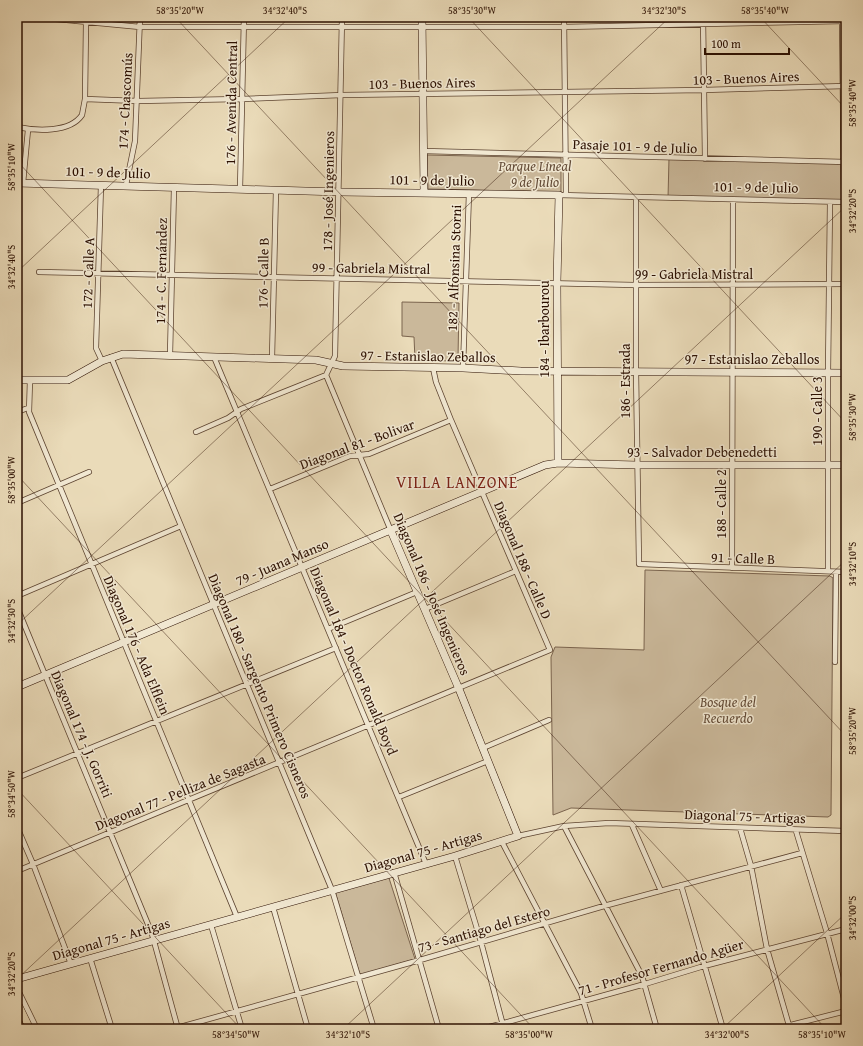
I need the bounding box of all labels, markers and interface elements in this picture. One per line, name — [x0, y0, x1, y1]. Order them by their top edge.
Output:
text: 58°35'20"W — [156, 3, 204, 18]
text: 34°32'40"S — [263, 3, 307, 18]
text: 58°35'30"W — [448, 3, 496, 18]
text: 34°32'30"S — [642, 3, 686, 18]
text: 58°35'40"W — [741, 3, 789, 18]
scale bar — [705, 30, 789, 56]
text: 100 m — [711, 35, 741, 52]
street label: 176 - Avenida Central — [220, 41, 242, 165]
street label: 174 - Chascomús — [112, 52, 138, 150]
street label: 103 - Buenos Aires — [692, 66, 800, 90]
street label: 103 - Buenos Aires — [368, 72, 476, 94]
text: 58°35'40"W — [845, 79, 860, 127]
street label: 178 - José Ingenieros — [317, 131, 339, 251]
street label: Pasaje 101 - 9 de Julio — [572, 134, 698, 158]
text: 58°35'10"W — [4, 143, 19, 191]
park label: Parque Lineal 9 de Julio — [498, 156, 572, 192]
street label: 101 - 9 de Julio — [65, 161, 151, 183]
street label: 101 - 9 de Julio — [389, 169, 475, 191]
street label: 101 - 9 de Julio — [713, 176, 799, 198]
text: 34°32'20"S — [845, 189, 860, 233]
street label: 182 - Alfonsina Storni — [442, 204, 466, 332]
street label: 174 - C. Fernández — [150, 218, 172, 324]
street label: 172 - Calle A — [77, 236, 99, 309]
street label: 176 - Calle B — [252, 237, 274, 309]
text: 34°32'40"S — [4, 245, 19, 289]
street label: 99 - Gabriela Mistral — [312, 257, 431, 279]
street label: 99 - Gabriela Mistral — [635, 264, 753, 284]
street label: 184 - Ibarbourou — [534, 280, 554, 378]
street label: 186 - Estrada — [615, 343, 635, 419]
street label: 97 - Estanislao Zeballos — [360, 345, 496, 367]
street label: 97 - Estanislao Zeballos — [684, 349, 820, 369]
street label: 190 - Calle 3 — [807, 376, 827, 446]
text: 58°35'30"W — [845, 393, 860, 441]
street label: Diagonal 81 - Bolivar — [297, 414, 418, 474]
street label: 93 - Salvador Debenedetti — [627, 442, 777, 462]
text: 58°35'00"W — [4, 456, 19, 504]
street label: 188 - Calle 2 — [711, 469, 731, 539]
district label: VILLA LANZONE — [396, 470, 518, 494]
street label: Diagonal 188 - Calle D — [489, 498, 557, 622]
street label: Diagonal 186 - José Ingenieros — [389, 510, 475, 678]
street label: 79 - Juana Manso — [232, 533, 332, 591]
text: 34°32'10"S — [845, 542, 860, 586]
street label: 91 - Calle B — [711, 547, 775, 569]
street label: Diagonal 184 - Doctor Ronald Boyd — [305, 564, 403, 759]
street label: Diagonal 180 - Sargento Primero Cisneros — [203, 571, 317, 801]
street label: Diagonal 176 - Ada Elflein — [99, 572, 175, 718]
text: 34°32'30"S — [4, 599, 19, 643]
street label: Diagonal 174 - J. Gorriti — [46, 667, 118, 801]
park label: Bosque del Recuerdo — [699, 692, 757, 728]
text: 58°35'20"W — [845, 707, 860, 755]
street label: Diagonal 77 - Pelliza de Sagasta — [92, 748, 269, 835]
text: 58°34'50"W — [4, 770, 19, 818]
street label: Diagonal 75 - Artigas — [684, 804, 806, 828]
street label: Diagonal 75 - Artigas — [362, 825, 484, 877]
text: 34°32'00"S — [845, 896, 860, 940]
street label: 73 - Santiago del Estero — [416, 901, 552, 957]
street label: Diagonal 75 - Artigas — [50, 913, 172, 965]
street label: 71 - Profesor Fernando Agüer — [576, 934, 746, 1000]
text: 34°32'20"S — [4, 952, 19, 996]
text: 58°34'50"W — [212, 1027, 260, 1042]
text: 34°32'10"S — [326, 1027, 370, 1042]
text: 58°35'00"W — [505, 1027, 553, 1042]
text: 34°32'00"S — [705, 1027, 749, 1042]
text: 58°35'10"W — [798, 1027, 846, 1042]

